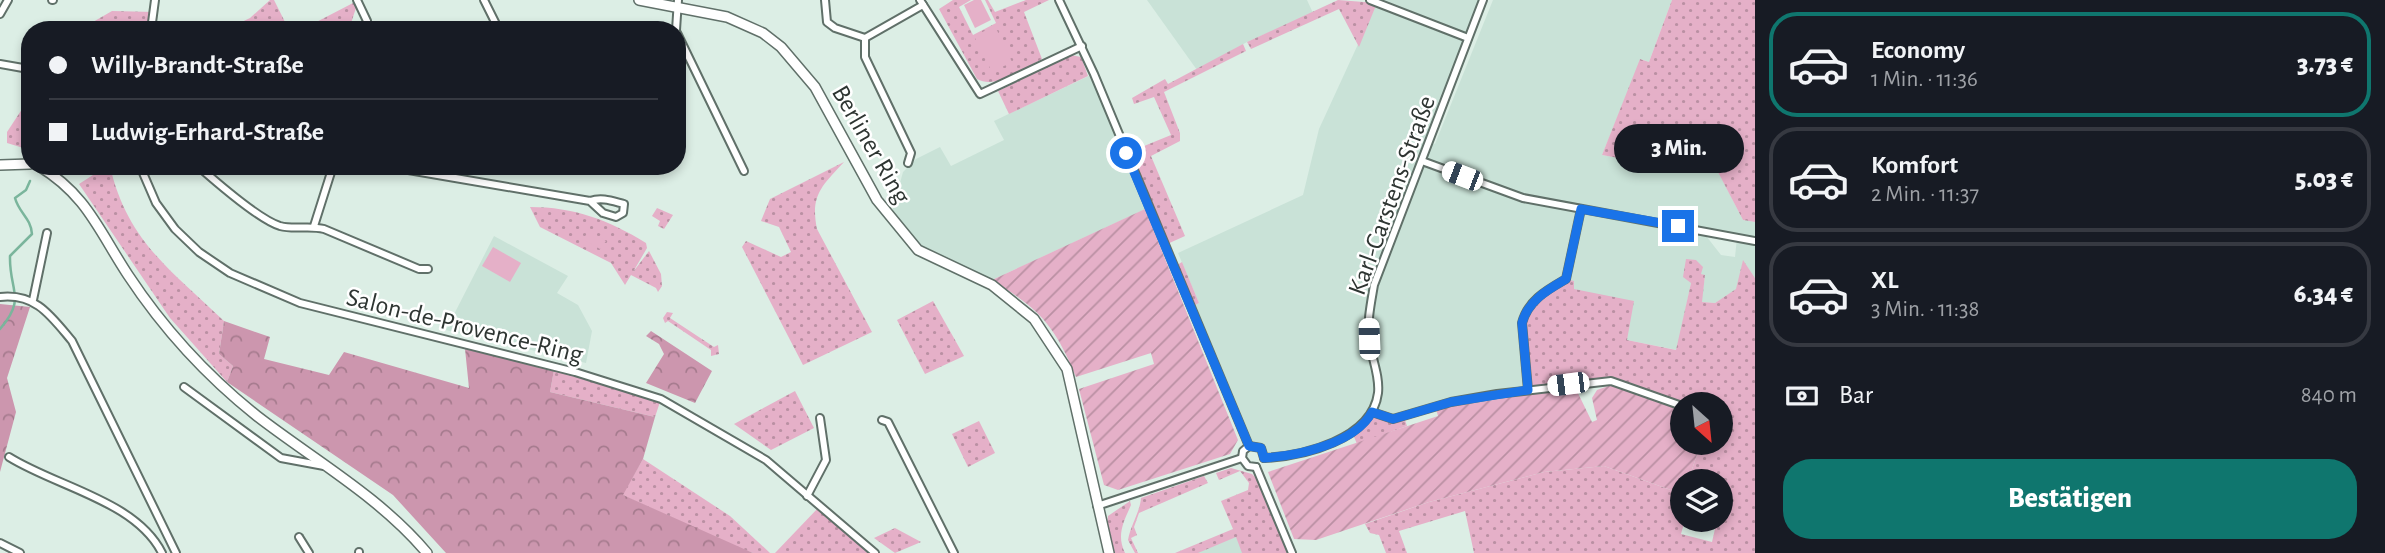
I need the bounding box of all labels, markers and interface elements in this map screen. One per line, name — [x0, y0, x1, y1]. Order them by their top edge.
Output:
icon: car — [1787, 33, 1850, 96]
text: Economy — [1871, 37, 1965, 63]
text: 3.73 € — [2297, 51, 2353, 77]
text: Willy-Brandt-Straße — [91, 52, 304, 78]
text: 1 Min. · 11:36 — [1871, 68, 1978, 91]
street label: Berliner Ring — [827, 81, 915, 208]
street label: Karl-Carstens-Straße — [1344, 92, 1440, 298]
text: Ludwig-Erhard-Straße — [91, 119, 324, 145]
callout: 3 Min. — [1613, 124, 1743, 174]
route start — [1110, 137, 1142, 169]
text: 3 Min. — [1651, 137, 1707, 160]
icon: car — [1787, 148, 1850, 211]
text: Komfort — [1871, 152, 1958, 178]
car — [1439, 159, 1486, 193]
text: 5.03 € — [2295, 166, 2353, 192]
text: 2 Min. · 11:37 — [1871, 183, 1979, 206]
route end — [1662, 210, 1694, 242]
icon: car — [1787, 263, 1850, 326]
text: XL — [1871, 267, 1898, 293]
text: 6.34 € — [2294, 281, 2353, 307]
street label: Salon-de-Provence-Ring — [344, 284, 586, 368]
text: 3 Min. · 11:38 — [1871, 298, 1979, 321]
car — [1358, 318, 1381, 360]
car — [1546, 371, 1591, 397]
icon: cash — [1783, 377, 1821, 415]
text: Bar — [1839, 382, 1873, 408]
text: 840 m — [2301, 384, 2357, 407]
north arrow — [1670, 392, 1732, 455]
map controls — [1670, 392, 1733, 532]
button: Bestätigen — [1783, 459, 2357, 539]
button: layers — [1670, 469, 1733, 532]

